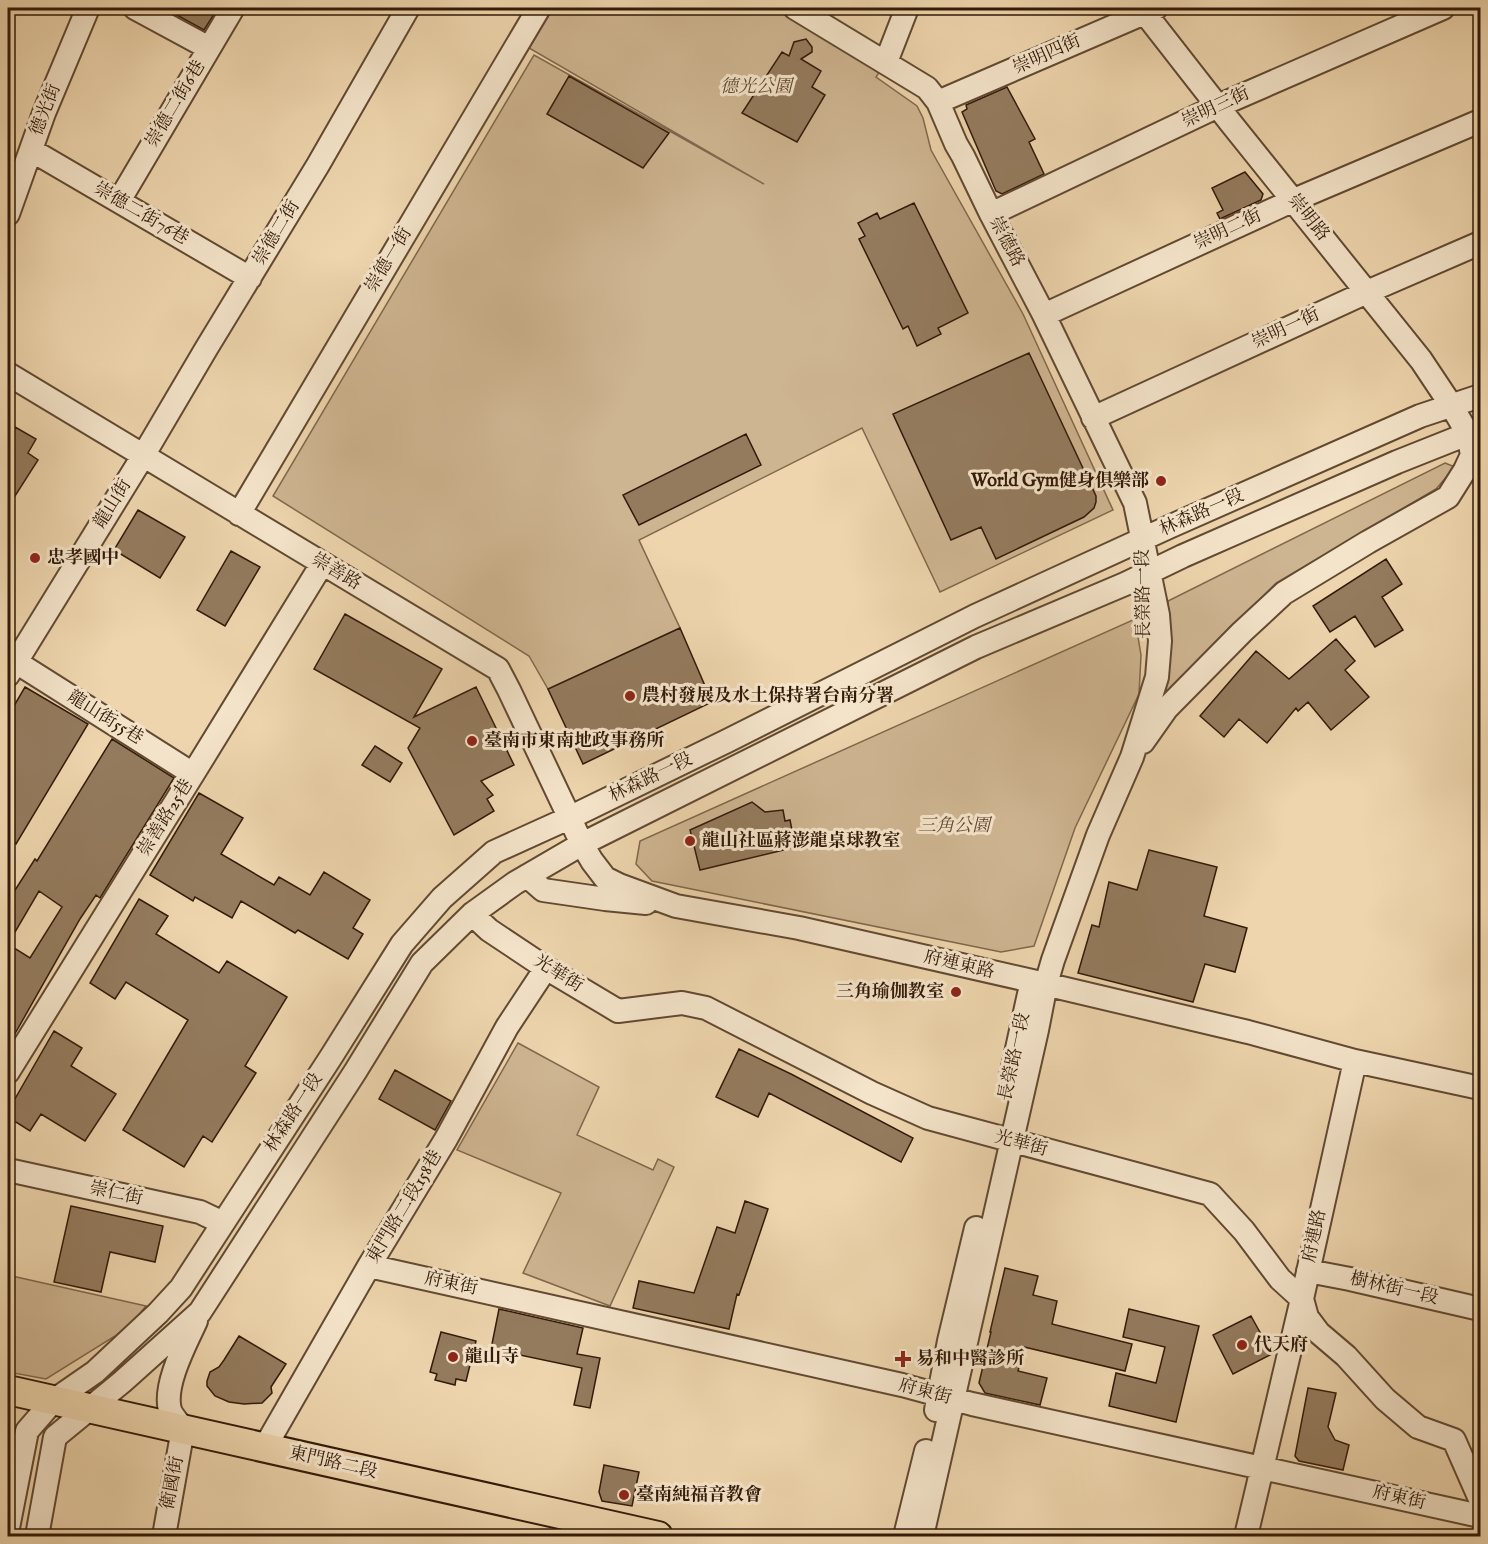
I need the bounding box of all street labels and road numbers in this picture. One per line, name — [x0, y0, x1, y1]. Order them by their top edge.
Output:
street label: 崇明四街 — [1009, 30, 1085, 80]
street label: 崇德二街6巷 — [141, 56, 211, 152]
street label: 德光街 — [26, 81, 66, 139]
street label: 崇明三街 — [1179, 82, 1253, 134]
street label: 崇德二街76巷 — [89, 178, 193, 250]
street label: 崇明路 — [1282, 190, 1334, 246]
street label: 崇德二街 — [249, 196, 305, 270]
street label: 崇明二街 — [1191, 204, 1265, 256]
street label: 崇德路 — [983, 213, 1029, 271]
street label: 崇德一街 — [361, 223, 417, 297]
street label: 崇明一街 — [1249, 303, 1323, 355]
street label: 龍山街 — [89, 475, 137, 533]
street label: 林森路一段 — [1156, 484, 1248, 542]
street label: 崇善路 — [307, 548, 365, 596]
street label: 長榮路一段 — [1132, 549, 1156, 639]
street label: 龍山街55巷 — [63, 686, 147, 750]
street label: 林森路一段 — [606, 748, 696, 808]
street label: 崇善路25巷 — [133, 775, 199, 861]
street label: 府連東路 — [921, 946, 997, 984]
street label: 光華街 — [529, 950, 587, 998]
street label: 長榮路一段 — [994, 1011, 1036, 1103]
street label: 林森路一段 — [260, 1069, 328, 1157]
street label: 光華街 — [992, 1126, 1050, 1162]
street label: 東門路二段158巷 — [362, 1146, 448, 1268]
street label: 崇仁街 — [87, 1177, 145, 1211]
street label: 府連路 — [1298, 1207, 1332, 1265]
street label: 府東街 — [422, 1267, 480, 1301]
street label: 樹林街一段 — [1348, 1268, 1440, 1310]
street label: 府東街 — [896, 1374, 954, 1410]
street label: 東門路二段 — [287, 1442, 379, 1484]
street label: 衛國街 — [157, 1454, 189, 1512]
street label: 府東街 — [1370, 1481, 1428, 1515]

